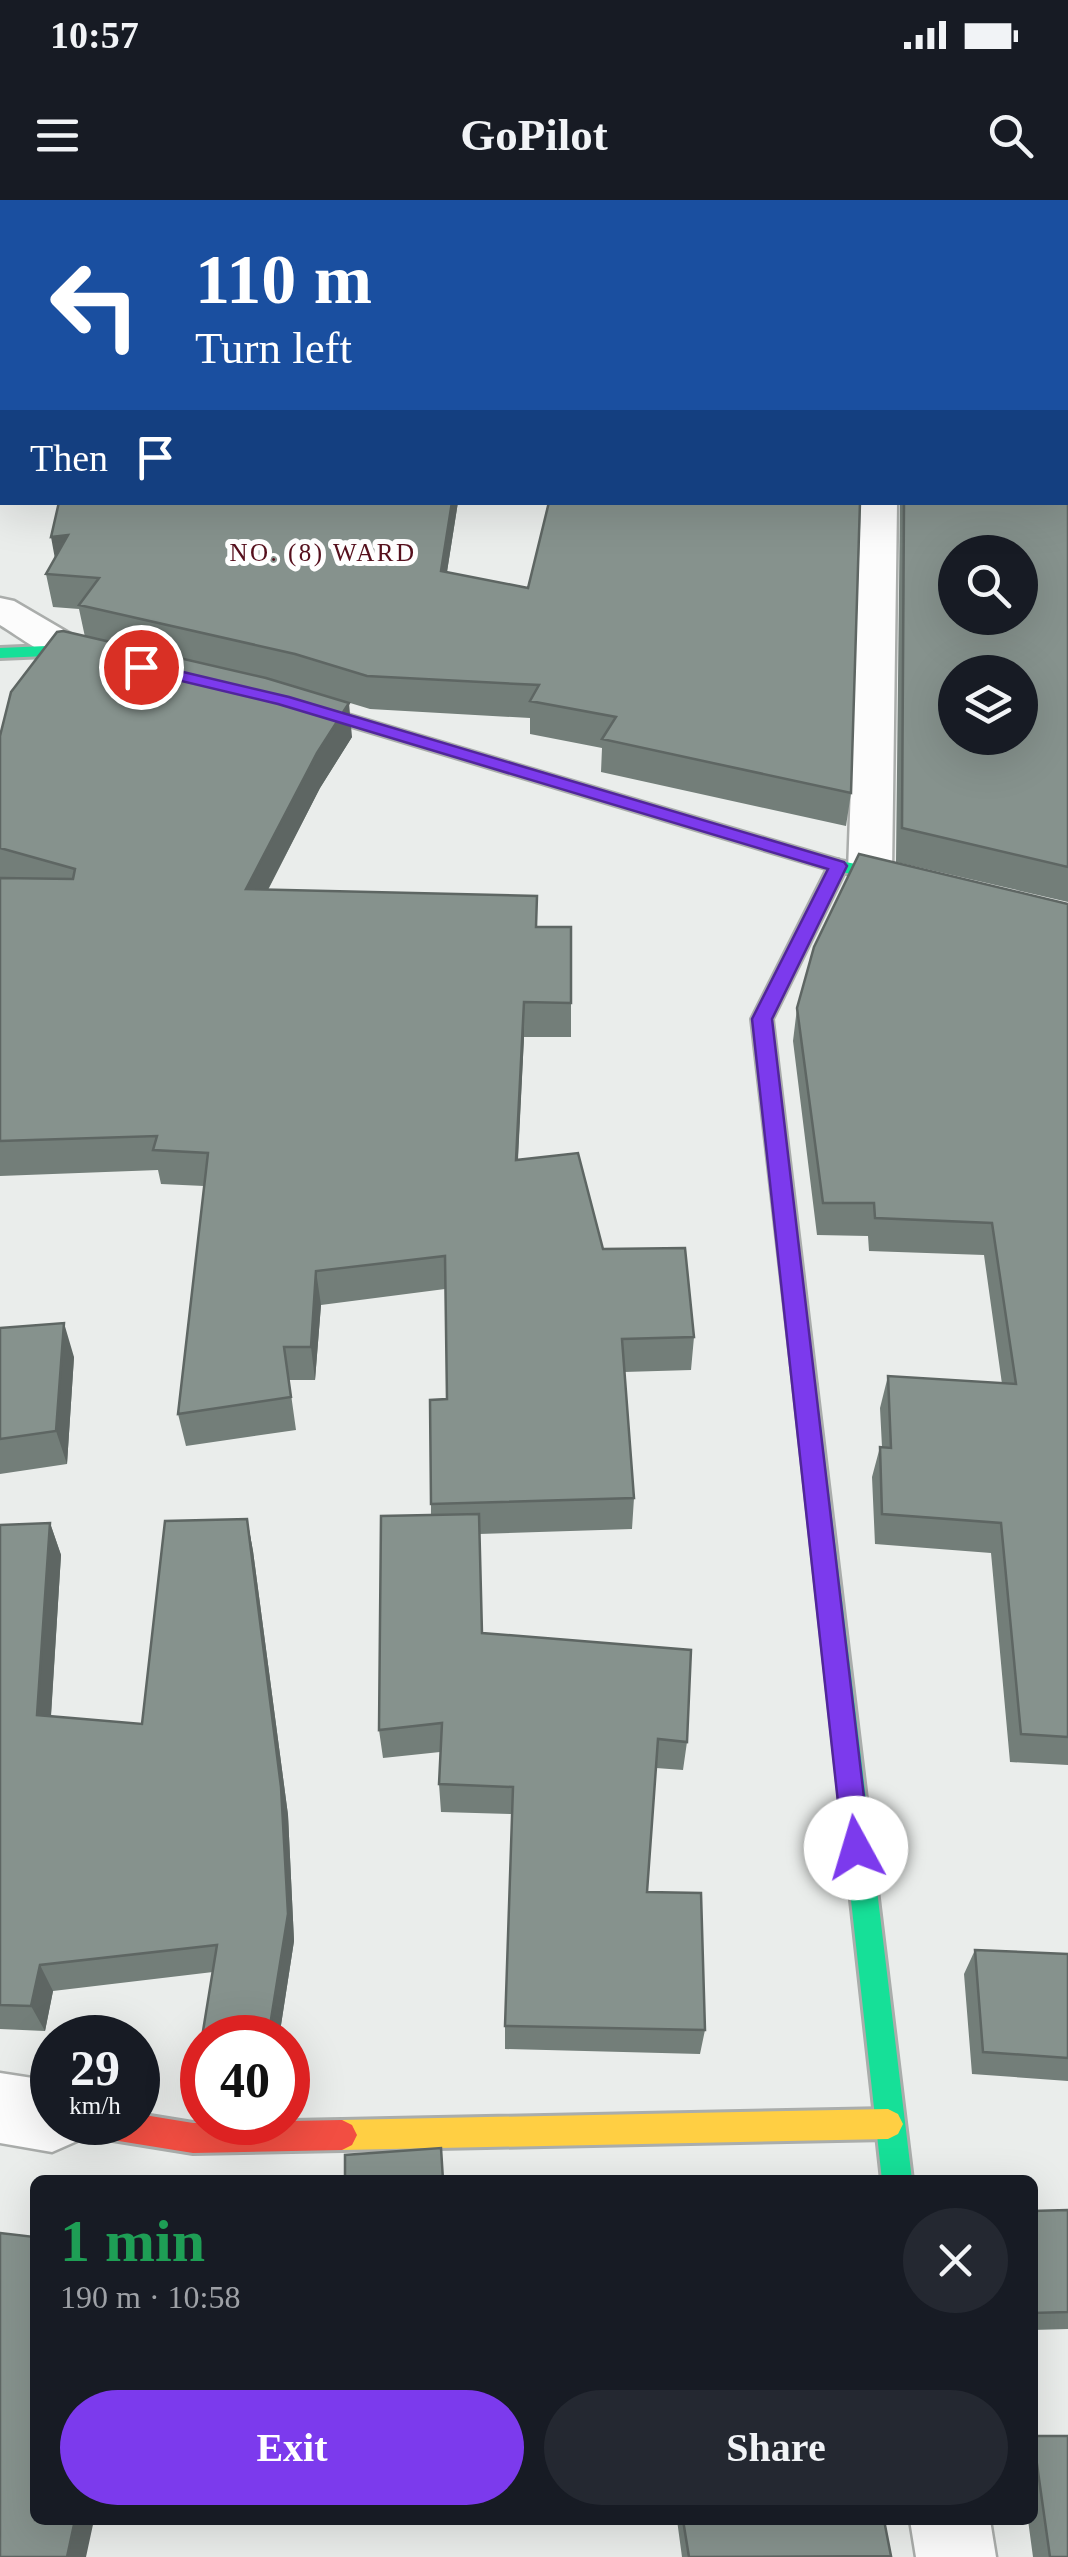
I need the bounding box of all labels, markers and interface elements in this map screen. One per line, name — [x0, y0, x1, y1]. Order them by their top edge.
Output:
text: 10:57 — [50, 14, 139, 56]
icon: menu — [30, 108, 85, 163]
icon: search — [983, 108, 1038, 163]
text: GoPilot — [460, 110, 608, 160]
icon: left — [30, 240, 160, 370]
text: 110 m — [195, 241, 372, 318]
text: Turn left — [195, 323, 352, 373]
icon: arrive — [128, 430, 183, 485]
text: Then — [30, 437, 108, 479]
map controls — [938, 535, 1038, 755]
button: search — [938, 535, 1038, 635]
district label: NO. (8) WARD — [229, 539, 417, 567]
pin — [99, 625, 184, 710]
icon: arrive — [114, 640, 169, 695]
button: layers — [938, 655, 1038, 755]
position arrow — [804, 1796, 908, 1900]
speed limit sign: 40 — [180, 2015, 310, 2145]
text: 29 — [70, 2040, 120, 2096]
text: km/h — [69, 2092, 121, 2119]
text: 1 min — [60, 2208, 205, 2274]
button: close — [903, 2208, 1008, 2313]
text: 190 m · 10:58 — [60, 2279, 240, 2315]
button: Exit — [60, 2390, 524, 2505]
button: Share — [544, 2390, 1008, 2505]

